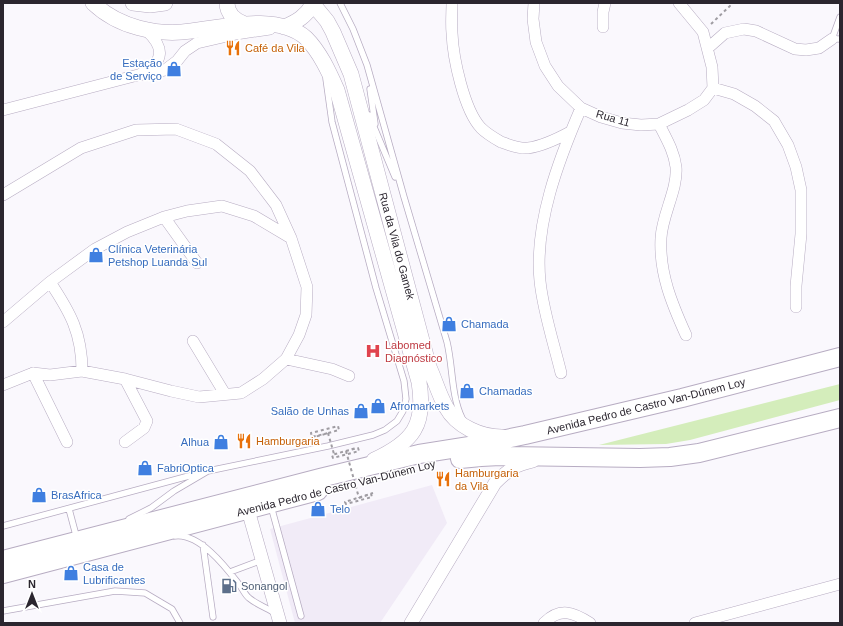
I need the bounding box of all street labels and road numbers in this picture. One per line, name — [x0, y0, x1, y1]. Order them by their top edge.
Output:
street label: Rua 11 — [595, 107, 631, 129]
street label: Rua da Vila do Gamek — [377, 191, 417, 301]
street label: Avenida Pedro de Castro Van-Dúnem Loy — [545, 375, 747, 437]
street label: Avenida Pedro de Castro Van-Dúnem Loy — [235, 457, 437, 519]

